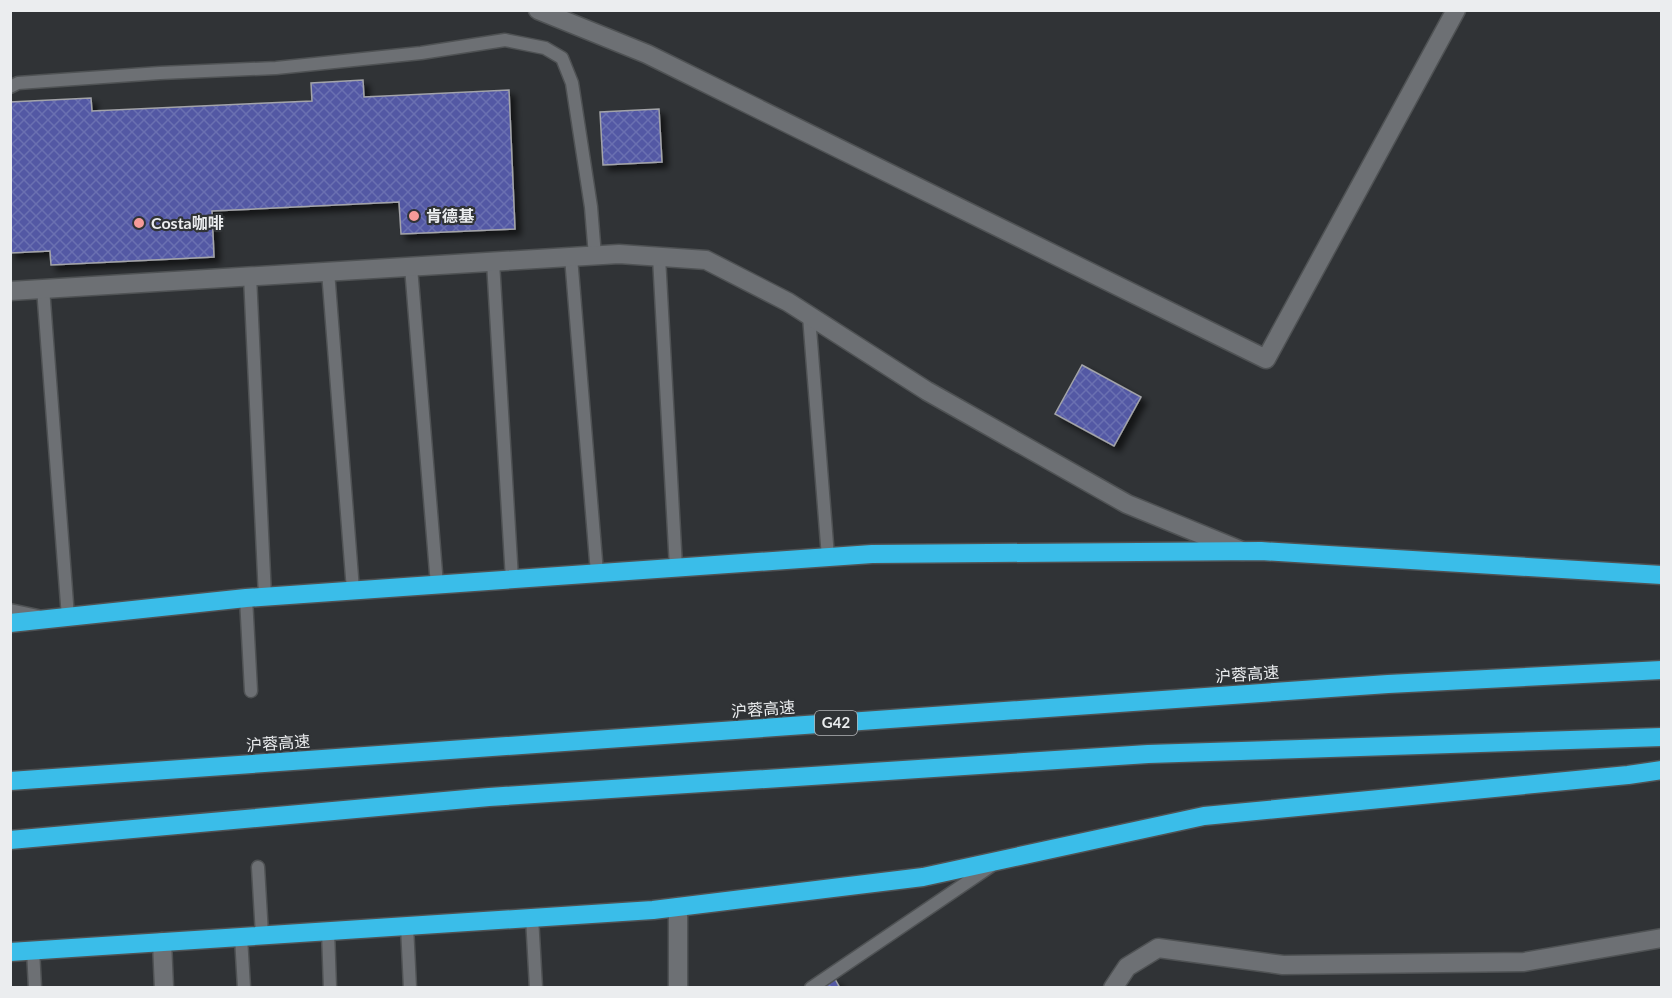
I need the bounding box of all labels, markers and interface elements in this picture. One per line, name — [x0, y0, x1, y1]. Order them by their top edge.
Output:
place label: 肯德基 — [426, 206, 475, 225]
marker: 肯德基 — [407, 209, 421, 223]
place label: Costa咖啡 — [151, 213, 224, 232]
marker: Costa咖啡 — [132, 216, 146, 230]
street label: 沪蓉高速 — [1214, 662, 1280, 685]
street label: 沪蓉高速 — [730, 697, 796, 720]
road number: G42 — [815, 711, 857, 735]
street label: 沪蓉高速 — [245, 731, 311, 754]

